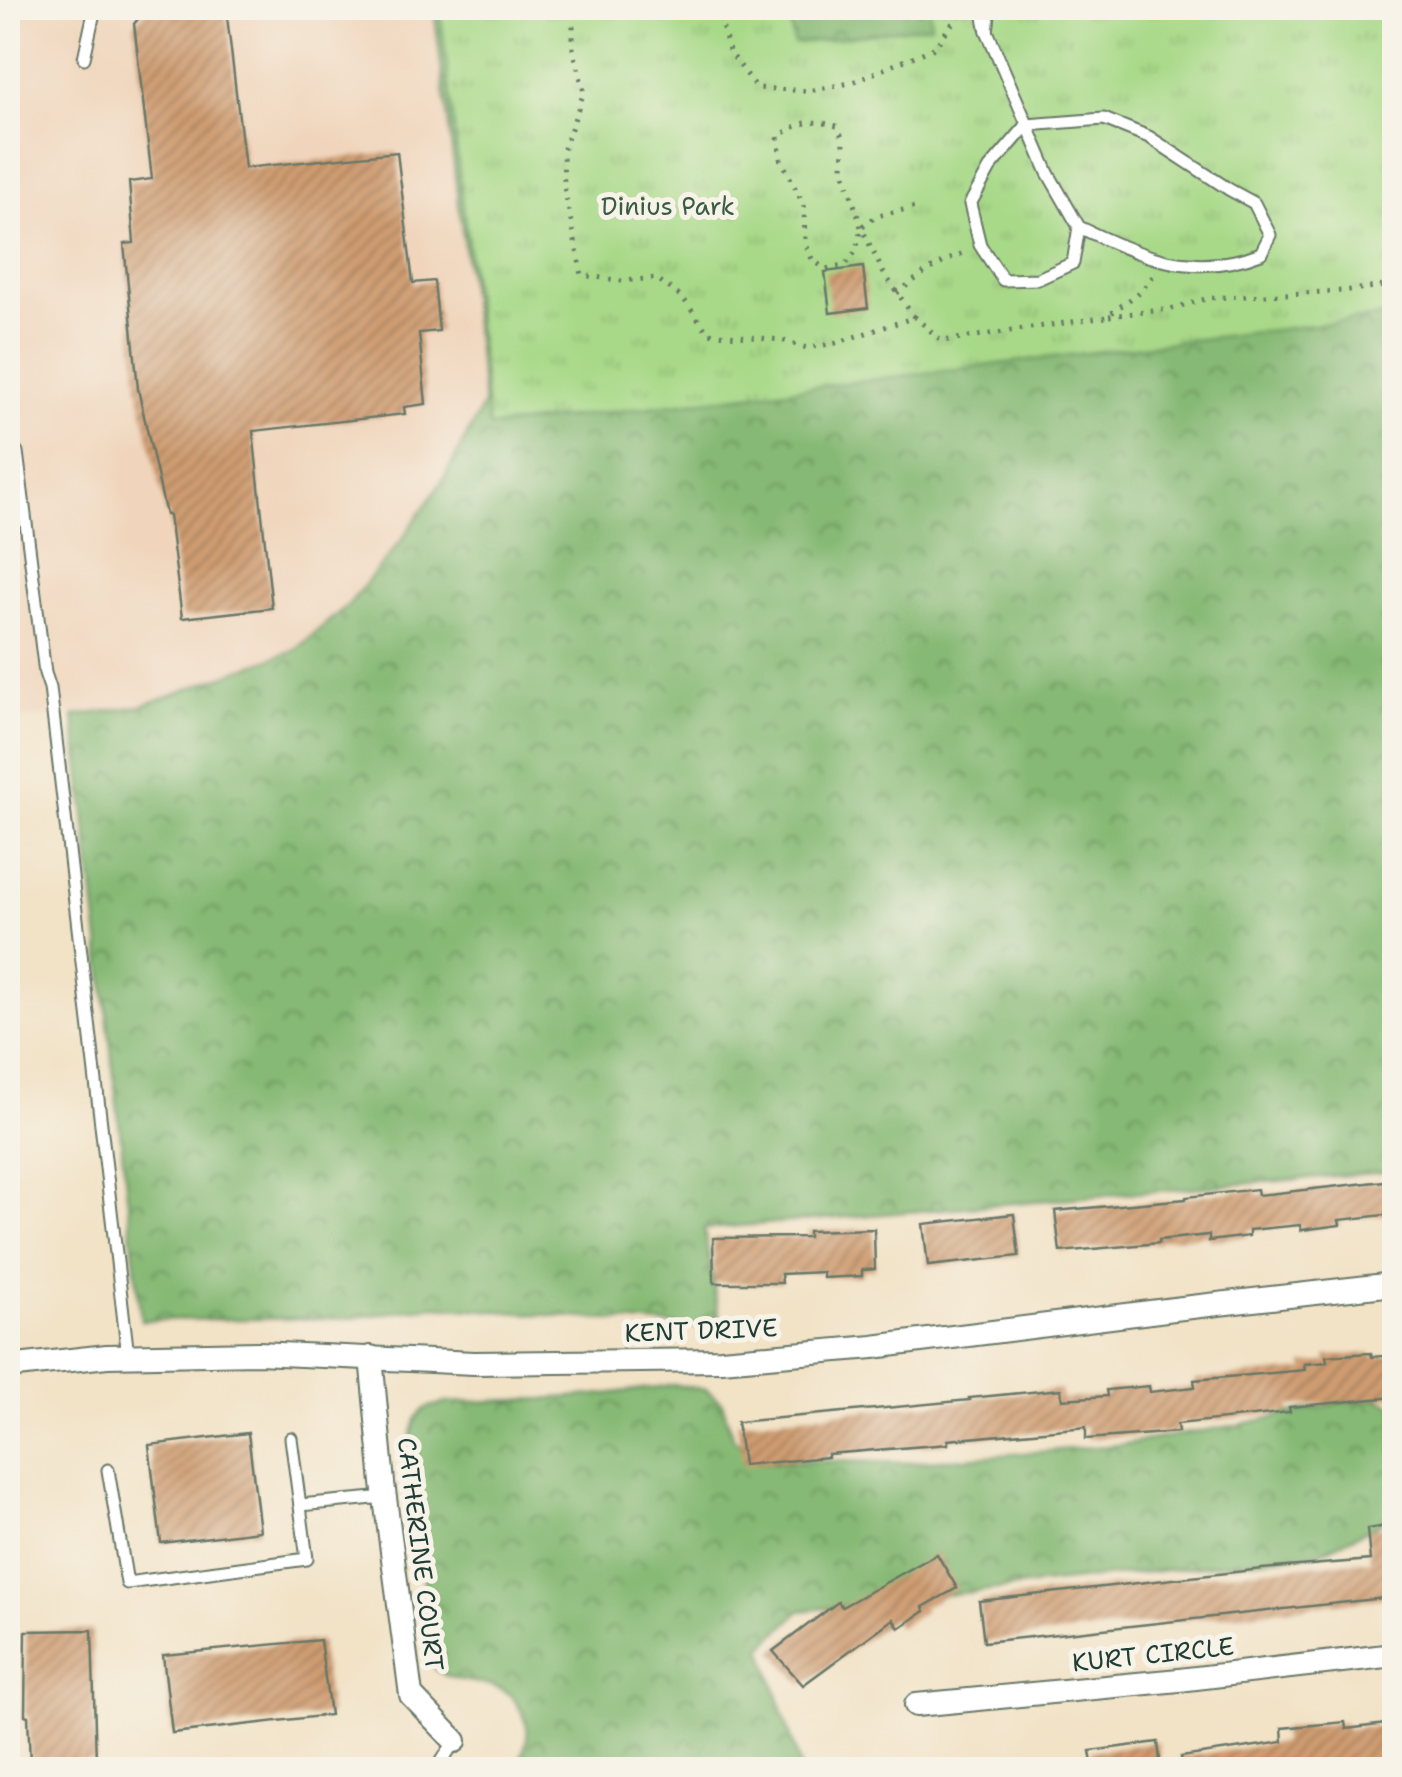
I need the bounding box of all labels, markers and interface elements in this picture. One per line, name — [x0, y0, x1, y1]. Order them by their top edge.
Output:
park label: Dinius Park — [601, 189, 735, 223]
street label: KENT DRIVE — [624, 1310, 778, 1350]
street label: CATHERINE COURT — [390, 1435, 452, 1673]
street label: KURT CIRCLE — [1070, 1629, 1236, 1679]

